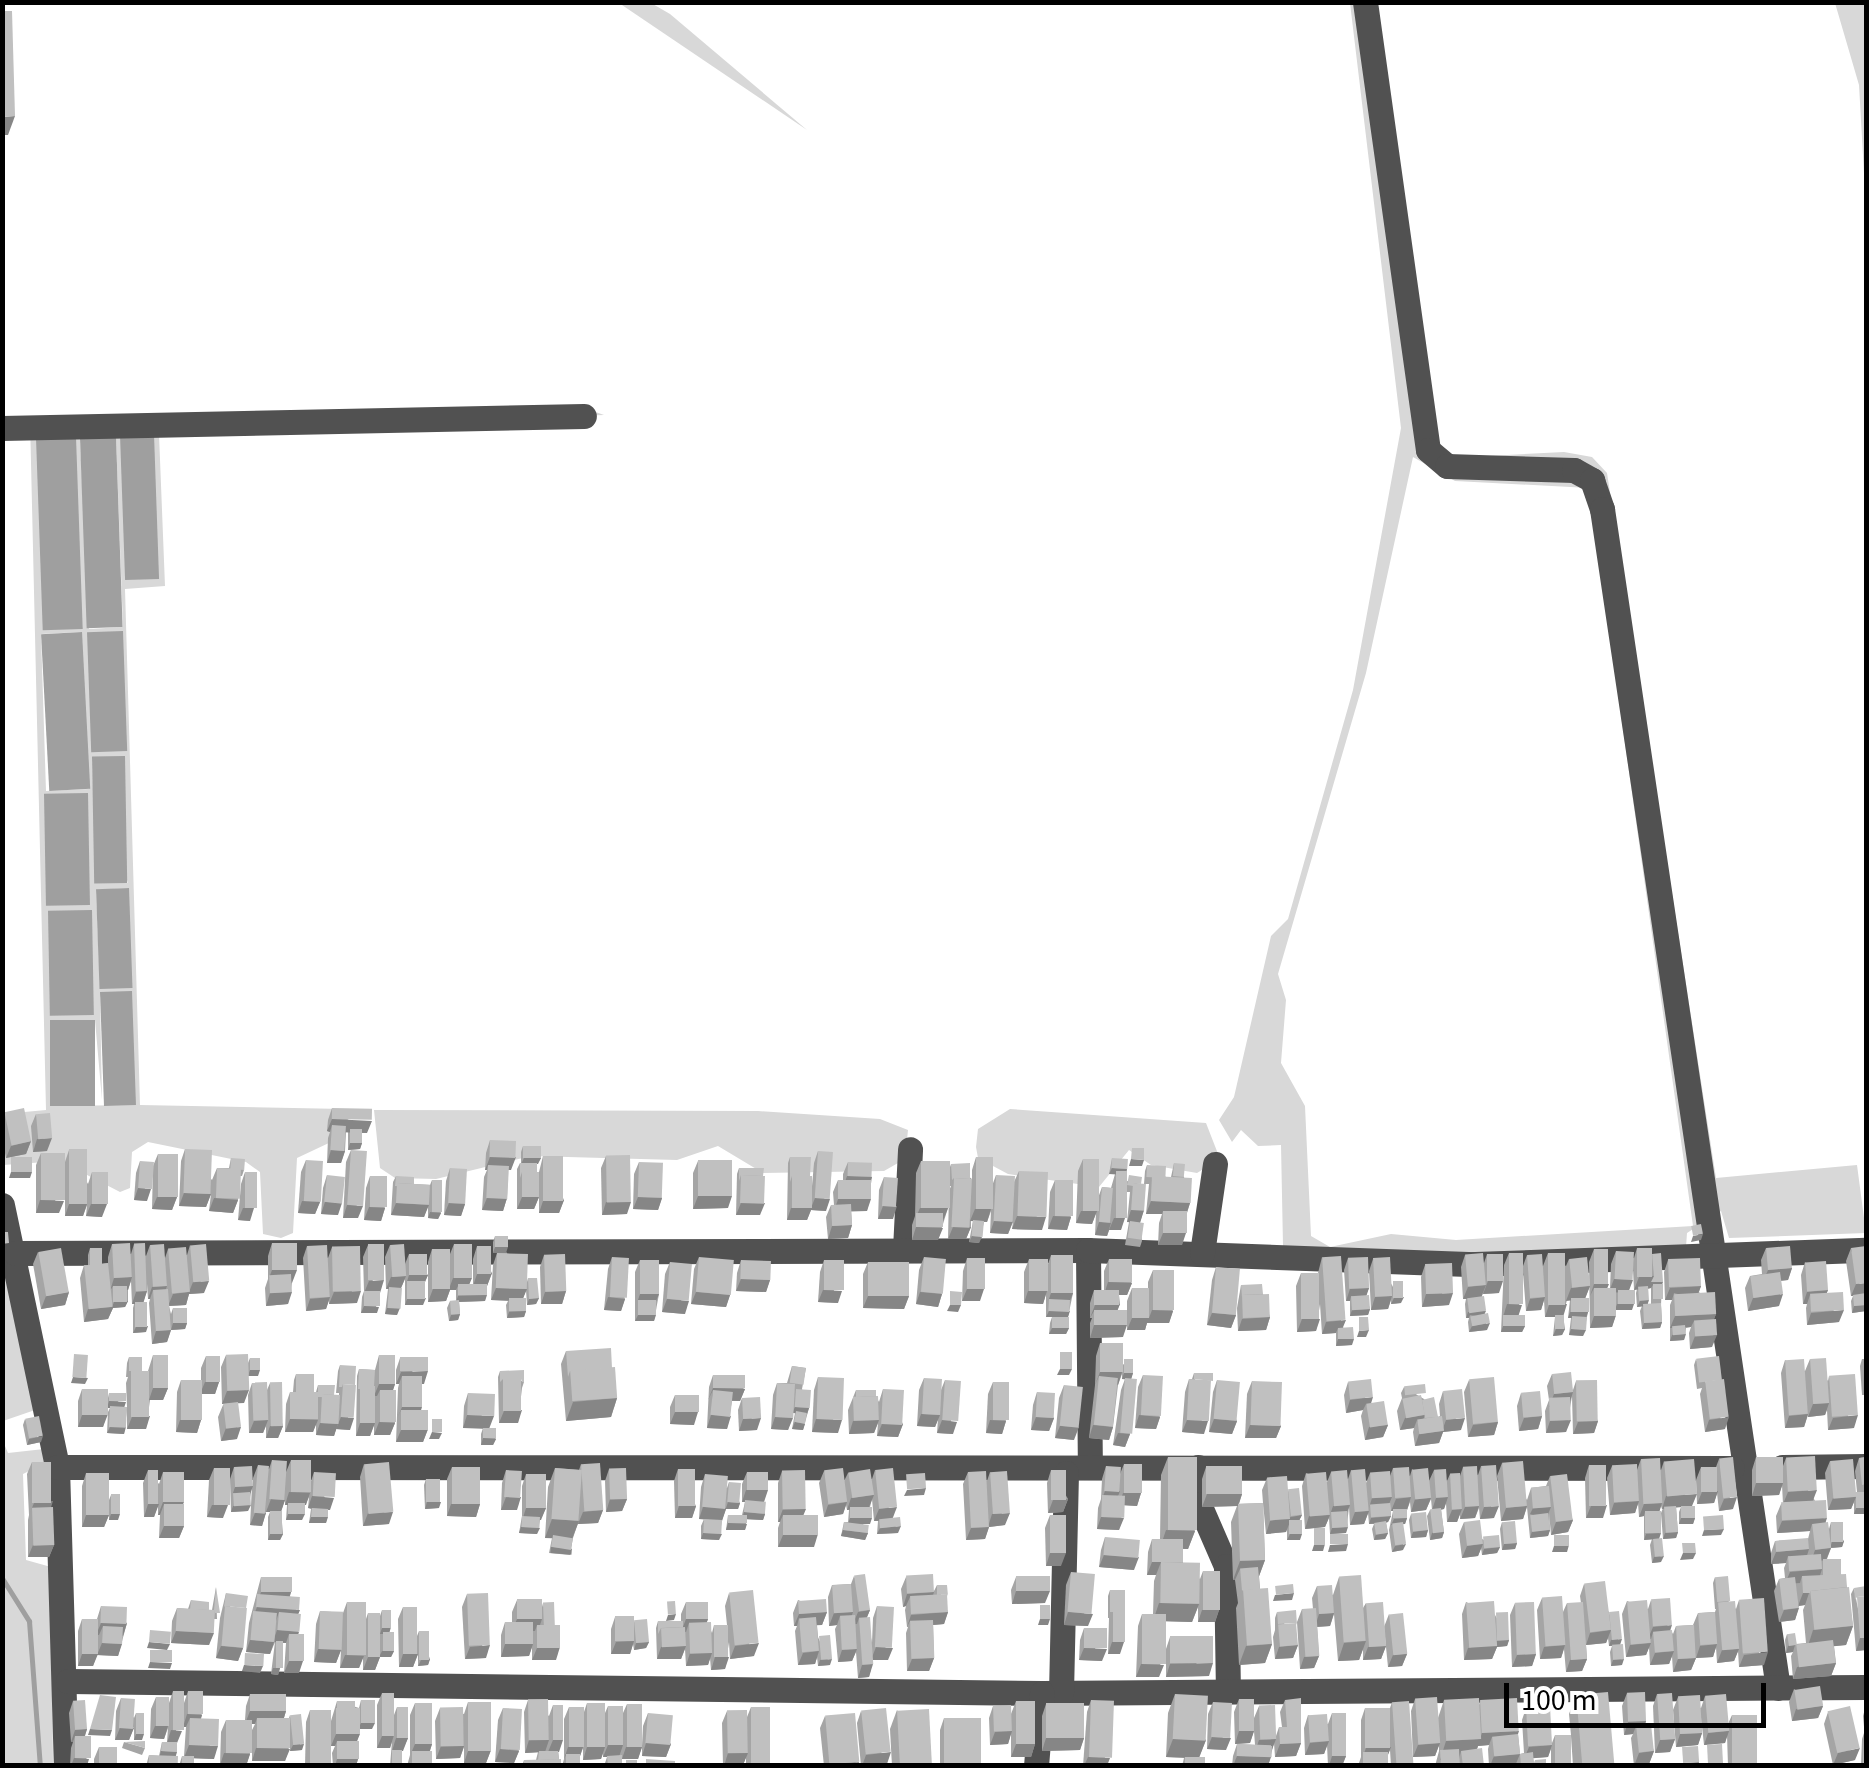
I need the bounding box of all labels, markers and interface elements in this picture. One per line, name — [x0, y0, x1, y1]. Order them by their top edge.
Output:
scale bar — [1509, 1663, 1772, 1725]
text: 100 m — [1521, 1679, 1597, 1722]

